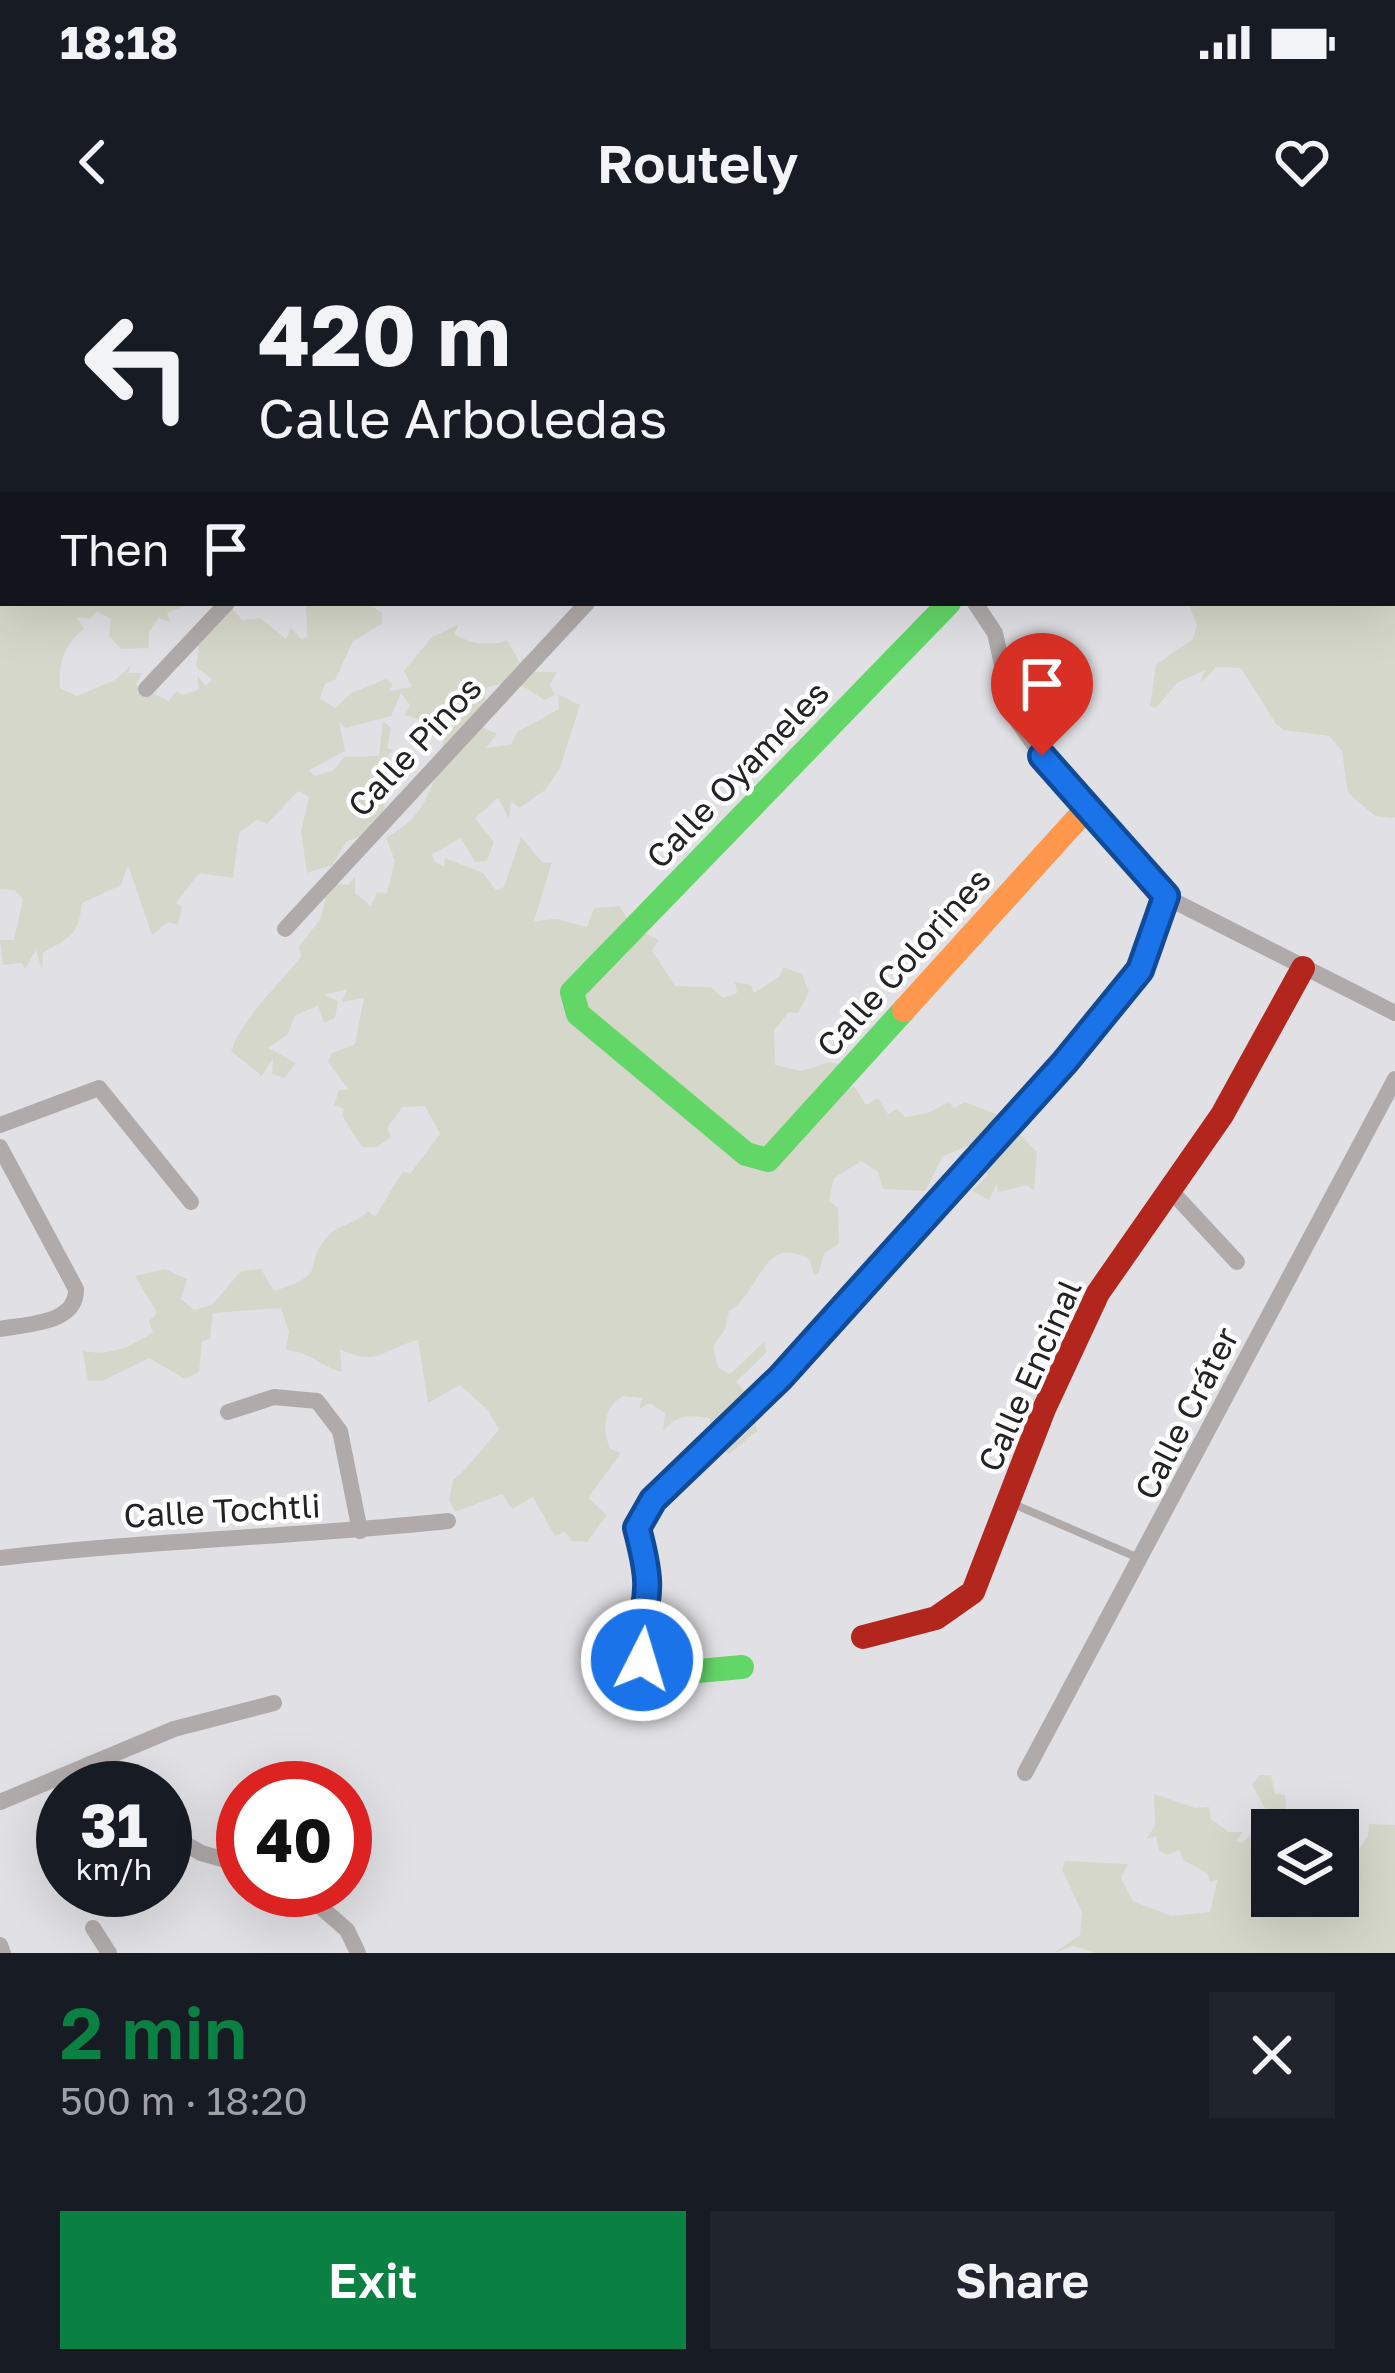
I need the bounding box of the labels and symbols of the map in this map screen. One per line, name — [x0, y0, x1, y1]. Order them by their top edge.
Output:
pin — [991, 633, 1093, 756]
street label: Calle Pinos — [339, 668, 489, 824]
street label: Calle Oyameles — [638, 672, 836, 876]
street label: Calle Colorines — [808, 860, 998, 1064]
street label: Calle Encinal — [969, 1273, 1089, 1477]
street label: Calle Cráter — [1126, 1320, 1246, 1506]
street label: Calle Tochtli — [123, 1485, 321, 1535]
position arrow — [579, 1597, 705, 1723]
speed limit sign: 40 — [216, 1761, 372, 1917]

